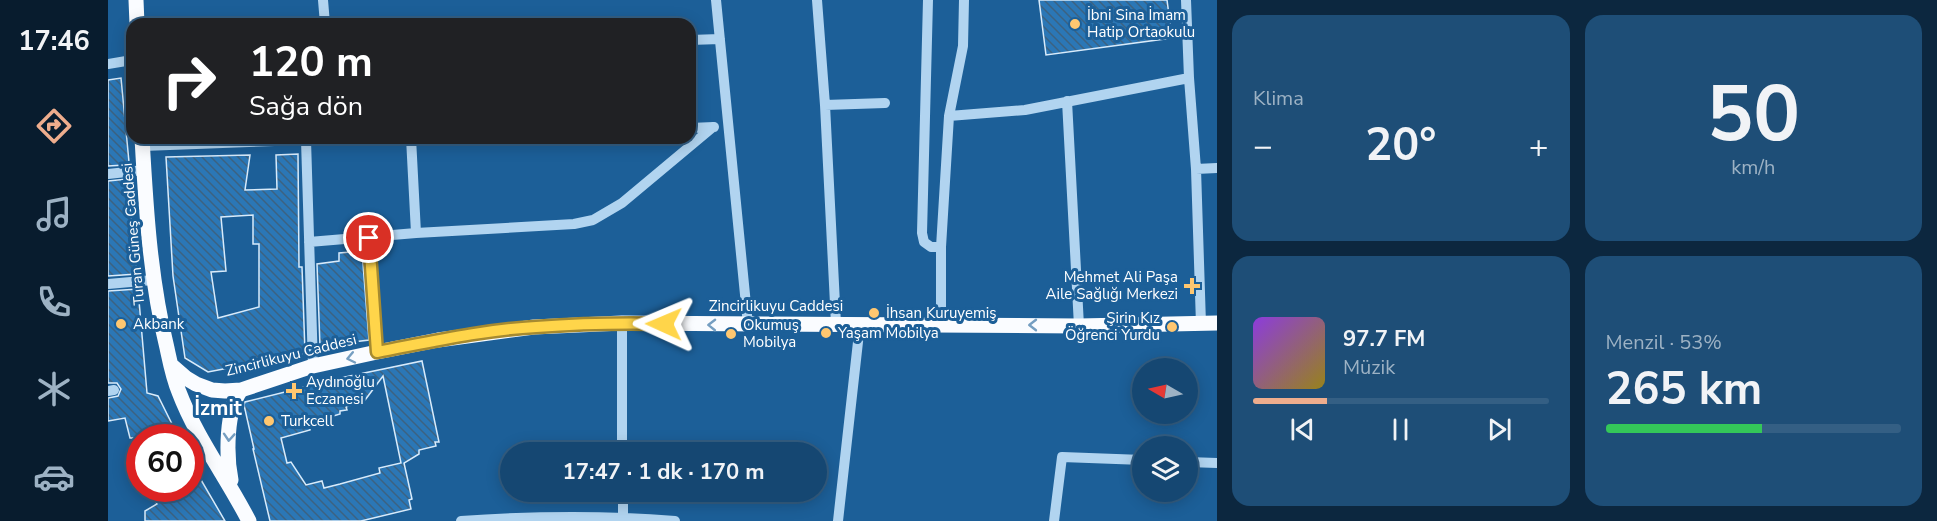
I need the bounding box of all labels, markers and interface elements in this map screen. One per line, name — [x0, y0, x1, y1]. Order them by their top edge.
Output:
place label: İbni Sina İmam Hatip Ortaokulu — [1087, 5, 1195, 42]
marker: İbni Sina İmam Hatip Ortaokulu — [1068, 17, 1082, 31]
text: 17:46 — [18, 23, 90, 60]
text: 120 m — [249, 34, 373, 91]
icon: right — [150, 42, 228, 120]
text: 50 — [1706, 61, 1800, 168]
text: Klima — [1253, 85, 1304, 112]
text: Sağa dön — [249, 88, 363, 125]
icon: directions — [33, 105, 75, 147]
text: 20° — [1365, 115, 1436, 176]
text: − — [1253, 124, 1273, 169]
text: + — [1529, 124, 1549, 169]
text: km/h — [1731, 154, 1775, 181]
street label: Turan Güneş Caddesi — [117, 162, 149, 306]
icon: music — [33, 193, 75, 235]
pin — [343, 212, 394, 263]
icon: arrive — [352, 221, 385, 254]
place label: Mehmet Ali Paşa Aile Sağlığı Merkezi — [1046, 267, 1178, 304]
marker: Mehmet Ali Paşa Aile Sağlığı Merkezi — [1183, 277, 1201, 295]
icon: phone — [33, 281, 75, 323]
position arrow — [632, 292, 696, 356]
street label: Zincirlikuyu Caddesi — [709, 296, 843, 316]
place label: İhsan Kuruyemiş — [886, 303, 996, 323]
marker: İhsan Kuruyemiş — [867, 306, 881, 320]
place label: Şirin Kız Öğrenci Yurdu — [1065, 308, 1160, 345]
place label: Akbank — [133, 314, 185, 334]
place label: Okumuş Mobilya — [743, 315, 799, 352]
marker: Akbank — [114, 317, 128, 331]
one-way arrow — [707, 318, 716, 331]
one-way arrow — [1028, 319, 1037, 332]
marker: Şirin Kız Öğrenci Yurdu — [1165, 320, 1179, 334]
place label: Yaşam Mobilya — [837, 323, 939, 343]
text: 97.7 FM — [1343, 324, 1425, 354]
marker: Yaşam Mobilya — [819, 326, 833, 340]
marker: Okumuş Mobilya — [724, 327, 738, 341]
street label: Zincirlikuyu Caddesi — [223, 329, 359, 381]
text: Menzil · 53% — [1606, 329, 1722, 356]
one-way arrow — [347, 351, 357, 364]
text: Müzik — [1343, 354, 1395, 381]
north arrow — [1132, 358, 1198, 424]
map controls — [1132, 358, 1198, 502]
text: 265 km — [1606, 359, 1762, 420]
icon: climate — [33, 368, 75, 410]
place label: Aydınoğlu Eczanesi — [306, 372, 375, 409]
marker: Aydınoğlu Eczanesi — [287, 384, 301, 398]
district label: İzmit — [194, 394, 243, 422]
place label: Turkcell — [281, 411, 334, 431]
icon: previous — [1286, 413, 1319, 446]
icon: pause — [1384, 413, 1417, 446]
icon: next — [1483, 413, 1516, 446]
marker: Turkcell — [262, 414, 276, 428]
speed limit sign: 60 — [126, 424, 204, 502]
one-way arrow — [223, 433, 236, 442]
button: layers — [1132, 436, 1198, 502]
icon: car — [33, 456, 75, 498]
text: 17:47 · 1 dk · 170 m — [563, 457, 764, 487]

